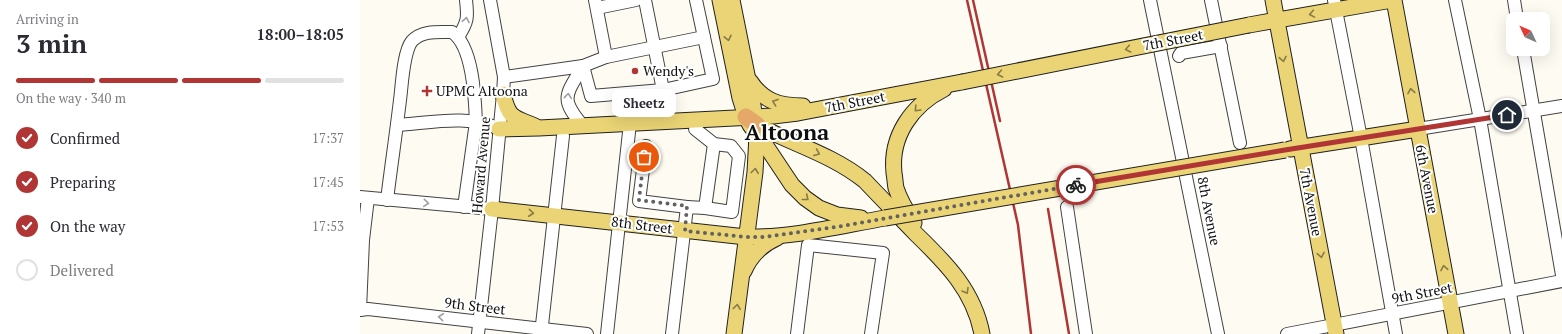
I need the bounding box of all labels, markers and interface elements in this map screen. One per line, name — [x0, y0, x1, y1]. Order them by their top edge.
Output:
one-way arrow — [1309, 9, 1315, 18]
text: Arriving in — [16, 10, 79, 28]
north arrow — [1506, 12, 1550, 56]
map controls — [1506, 12, 1550, 56]
one-way arrow — [461, 16, 470, 23]
text: 18:00–18:05 — [257, 24, 344, 44]
street label: 7th Street — [1141, 24, 1205, 55]
text: 3 min — [16, 26, 87, 60]
one-way arrow — [723, 35, 731, 41]
one-way arrow — [1125, 44, 1131, 53]
one-way arrow — [1279, 56, 1287, 62]
place label: Wendy's — [643, 61, 694, 80]
marker: Wendy's — [630, 66, 640, 76]
one-way arrow — [997, 69, 1004, 78]
place label: UPMC Altoona — [436, 81, 528, 100]
marker: UPMC Altoona — [421, 85, 433, 97]
street label: 7th Street — [823, 86, 887, 117]
one-way arrow — [1407, 88, 1415, 94]
text: On the way · 340 m — [16, 89, 126, 107]
callout: Sheetz — [612, 89, 676, 117]
one-way arrow — [563, 93, 572, 100]
text: Sheetz — [623, 94, 665, 112]
one-way arrow — [772, 98, 779, 107]
pin — [1490, 98, 1524, 132]
one-way arrow — [914, 104, 922, 112]
icon: home — [1496, 104, 1518, 126]
street label: Howard Avenue — [467, 116, 494, 214]
district label: Altoona — [745, 117, 829, 146]
icon: check — [16, 127, 38, 149]
text: Confirmed — [50, 128, 120, 148]
text: 17:37 — [312, 129, 344, 147]
pin — [627, 140, 661, 174]
street label: 6th Avenue — [1412, 143, 1443, 215]
icon: bag — [633, 146, 655, 168]
one-way arrow — [813, 148, 821, 156]
courier — [1056, 165, 1096, 205]
street label: 7th Avenue — [1296, 166, 1327, 238]
one-way arrow — [750, 168, 759, 174]
icon: check — [16, 171, 38, 193]
text: Preparing — [50, 172, 115, 192]
text: 17:45 — [312, 173, 344, 191]
icon: bike — [1065, 174, 1087, 196]
street label: 8th Avenue — [1194, 175, 1225, 247]
one-way arrow — [802, 194, 809, 201]
one-way arrow — [422, 199, 429, 208]
one-way arrow — [528, 208, 534, 217]
street label: 8th Street — [610, 211, 675, 238]
icon: check — [16, 215, 38, 237]
text: On the way — [50, 216, 125, 236]
text: 17:53 — [312, 217, 344, 235]
one-way arrow — [1316, 252, 1324, 258]
text: Delivered — [50, 260, 114, 280]
one-way arrow — [1440, 265, 1448, 271]
street label: 9th Street — [1390, 277, 1455, 308]
one-way arrow — [961, 287, 968, 294]
street label: 9th Street — [443, 292, 508, 319]
one-way arrow — [732, 304, 741, 311]
one-way arrow — [438, 313, 444, 322]

